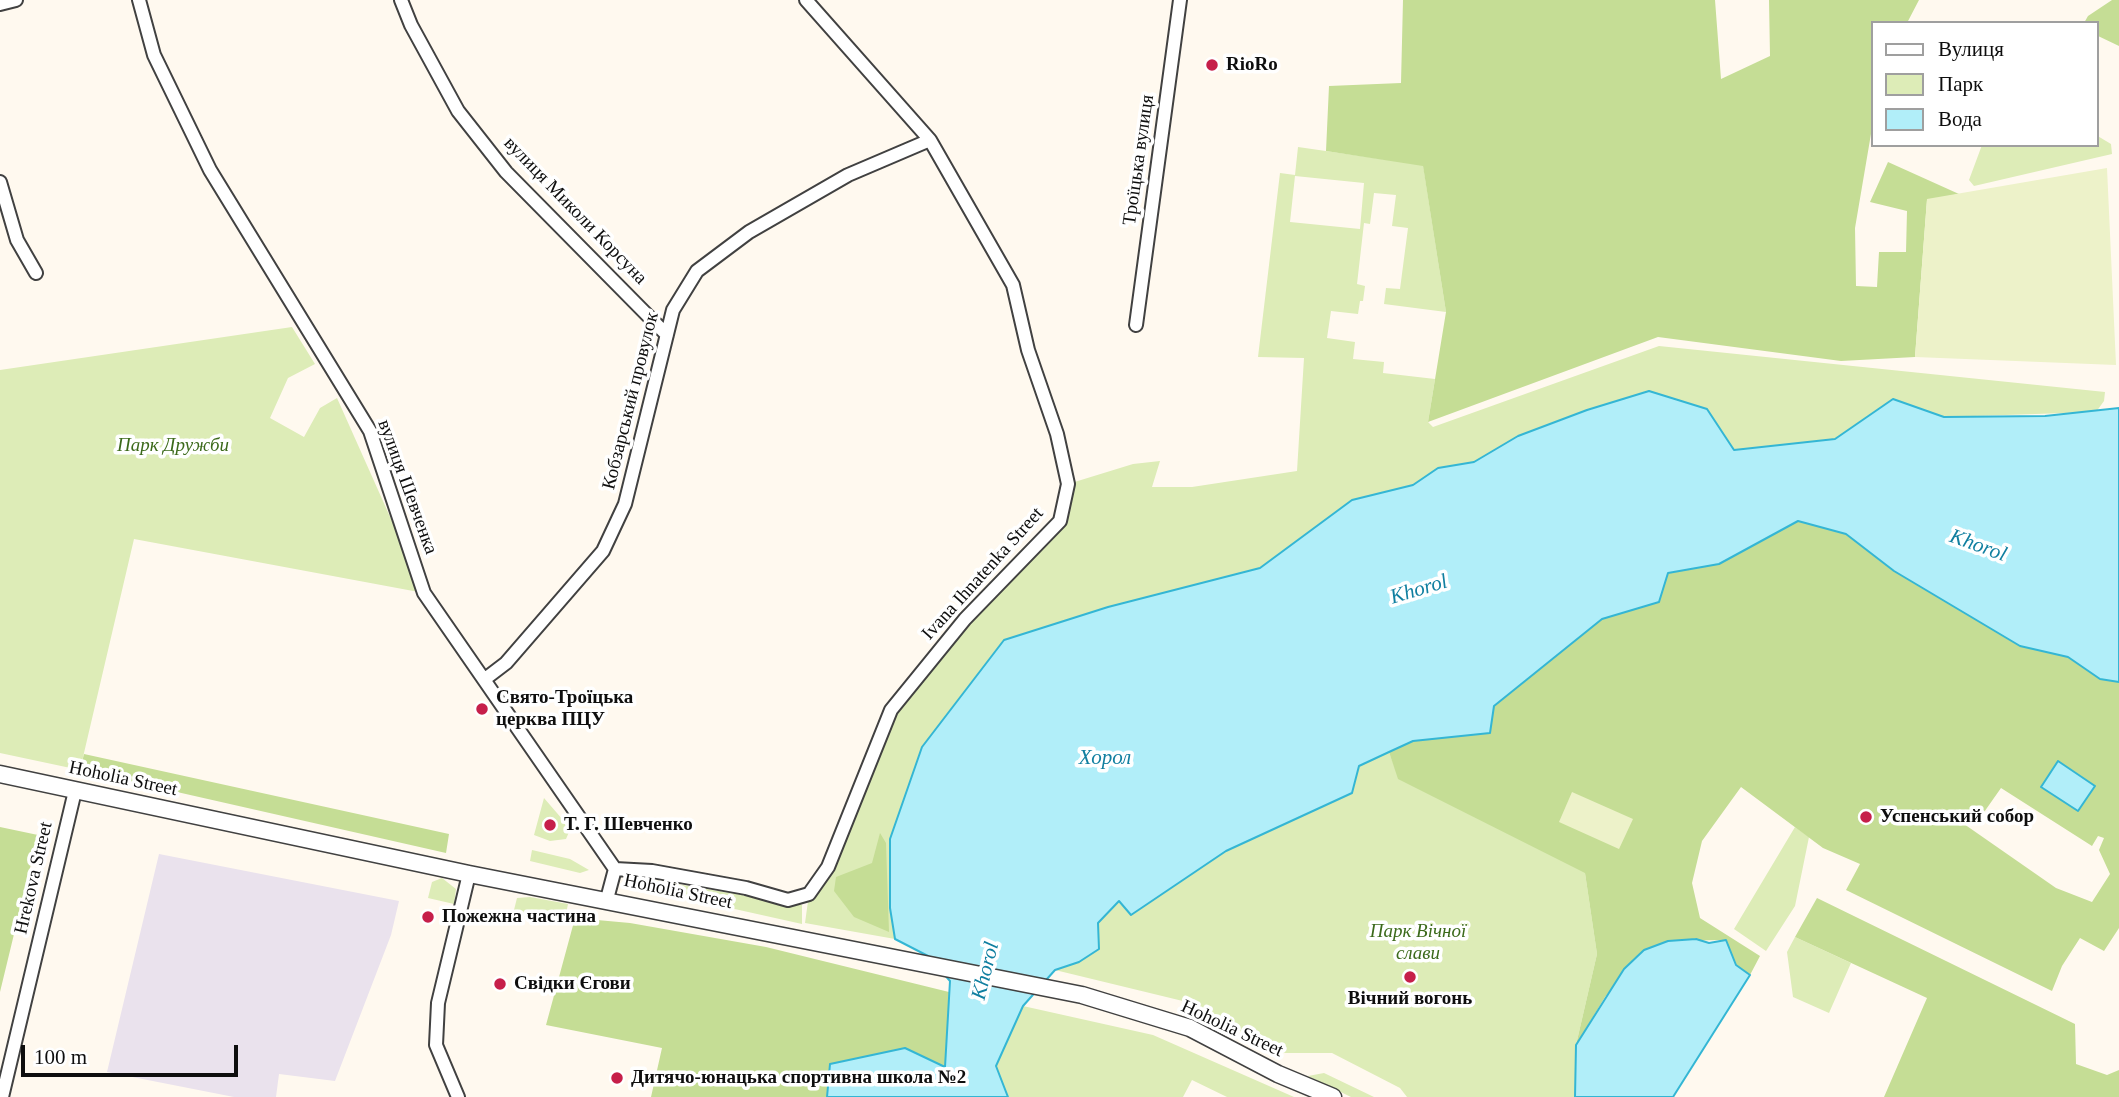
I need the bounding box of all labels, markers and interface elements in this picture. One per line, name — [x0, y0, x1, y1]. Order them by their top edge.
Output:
legend — [1870, 21, 2098, 147]
text: Вулиця — [1938, 37, 2004, 61]
place label: RioRo — [1226, 54, 1278, 76]
marker: RioRo — [1204, 57, 1220, 73]
text: Парк — [1938, 72, 1983, 96]
street label: Троїцька вулиця — [1119, 93, 1159, 227]
text: Вода — [1938, 107, 1982, 131]
street label: вулиця Миколи Корсуна — [499, 132, 651, 290]
street label: Кобзарський провулок — [598, 310, 664, 492]
street label: вулиця Шевченка — [372, 417, 442, 557]
park label: Парк Дружби — [117, 435, 229, 457]
street label: Ivana Ihnatenka Street — [917, 503, 1049, 645]
water label: Khorol — [1946, 524, 2010, 568]
water label: Khorol — [1387, 569, 1451, 611]
place label: Свято-Троїцька церква ПЦУ — [496, 687, 633, 731]
marker: Свято-Троїцька церква ПЦУ — [474, 701, 490, 717]
water label: Хорол — [1079, 745, 1131, 771]
street label: Hoholia Street — [67, 756, 179, 802]
place label: Успенський собор — [1880, 806, 2034, 828]
marker: Успенський собор — [1858, 809, 1874, 825]
place label: Т. Г. Шевченко — [564, 814, 693, 836]
marker: Т. Г. Шевченко — [542, 817, 558, 833]
street label: Hrekova Street — [10, 820, 58, 936]
street label: Hoholia Street — [622, 869, 734, 915]
place label: Пожежна частина — [442, 906, 596, 928]
marker: Пожежна частина — [420, 909, 436, 925]
park label: Парк Вічної слави — [1370, 921, 1466, 965]
water label: Khorol — [967, 939, 1005, 1003]
marker: Вічний вогонь — [1402, 969, 1418, 985]
place label: Свідки Єгови — [514, 973, 631, 995]
marker: Свідки Єгови — [492, 976, 508, 992]
place label: Вічний вогонь — [1348, 988, 1472, 1010]
street label: Hoholia Street — [1177, 995, 1287, 1063]
scale bar — [24, 1030, 242, 1074]
text: 100 m — [34, 1045, 87, 1069]
place label: Дитячо-юнацька спортивна школа №2 — [631, 1067, 966, 1089]
marker: Дитячо-юнацька спортивна школа №2 — [609, 1070, 625, 1086]

